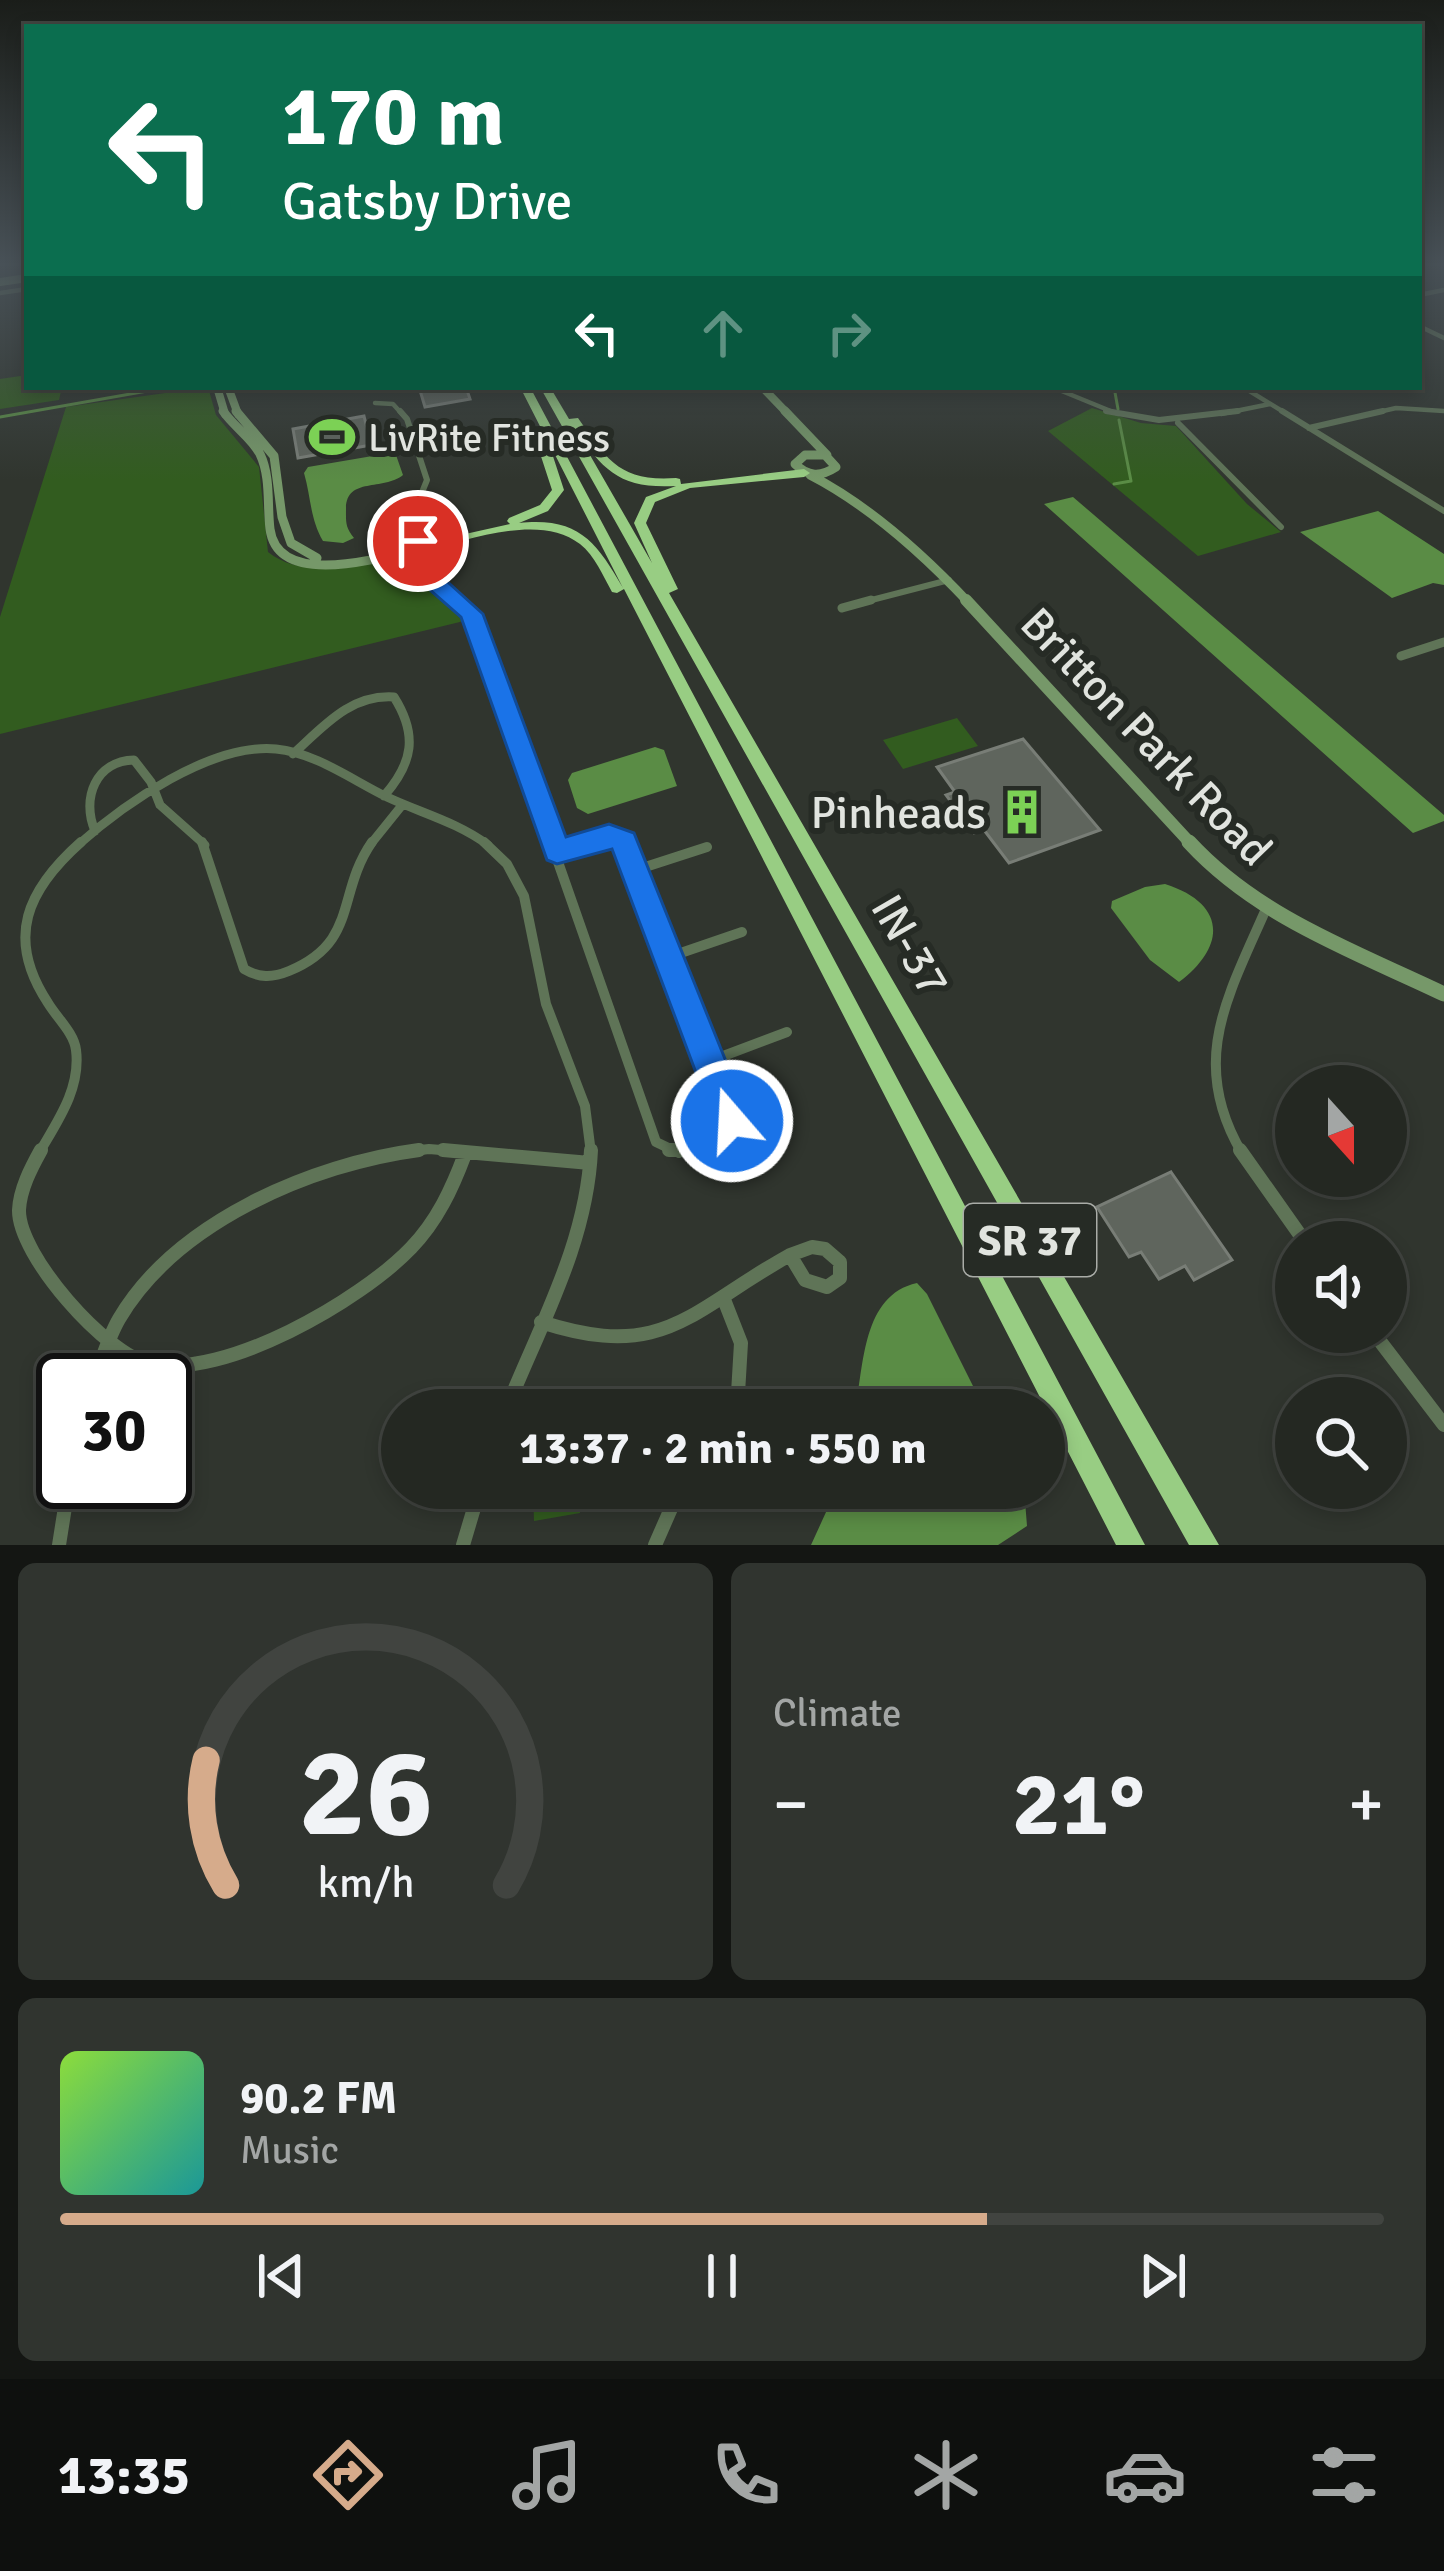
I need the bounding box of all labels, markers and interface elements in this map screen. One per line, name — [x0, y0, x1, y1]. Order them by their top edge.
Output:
text: 170 m — [282, 65, 504, 169]
icon: left — [84, 72, 240, 228]
text: Gatsby Drive — [282, 168, 572, 235]
icon: left — [564, 300, 630, 366]
icon: ahead — [690, 300, 756, 366]
icon: right — [816, 300, 882, 366]
sports icon: LivRite Fitness — [307, 412, 357, 462]
place label: LivRite Fitness — [368, 414, 610, 462]
pin — [367, 490, 469, 592]
icon: arrive — [385, 508, 451, 574]
street label: Britton Park Road — [1009, 597, 1283, 878]
place label: Pinheads — [811, 786, 986, 841]
building icon: Pinheads — [997, 787, 1047, 837]
street label: IN-37 — [859, 885, 961, 1006]
position arrow — [669, 1058, 795, 1184]
north arrow — [1275, 1065, 1407, 1197]
map controls — [1275, 1065, 1407, 1509]
road number: SR 37 — [964, 1204, 1096, 1276]
button: sound — [1275, 1221, 1407, 1353]
speed limit sign: 30 — [36, 1353, 192, 1509]
button: search — [1275, 1377, 1407, 1509]
text: 13:37 · 2 min · 550 m — [519, 1421, 927, 1476]
text: Climate — [773, 1689, 902, 1737]
text: 26 — [298, 1717, 433, 1870]
text: 21° — [1012, 1749, 1145, 1860]
text: − — [773, 1764, 809, 1845]
text: + — [1348, 1764, 1384, 1845]
text: km/h — [317, 1856, 414, 1909]
text: 90.2 FM — [240, 2071, 397, 2126]
text: Music — [240, 2126, 339, 2174]
icon: previous — [248, 2243, 314, 2309]
icon: pause — [689, 2243, 755, 2309]
icon: next — [1130, 2243, 1196, 2309]
icon: directions — [306, 2433, 390, 2517]
icon: music — [505, 2433, 589, 2517]
icon: phone — [704, 2433, 788, 2517]
icon: climate — [904, 2433, 988, 2517]
icon: car — [1103, 2433, 1187, 2517]
icon: filters — [1302, 2433, 1386, 2517]
text: 13:35 — [58, 2442, 190, 2509]

